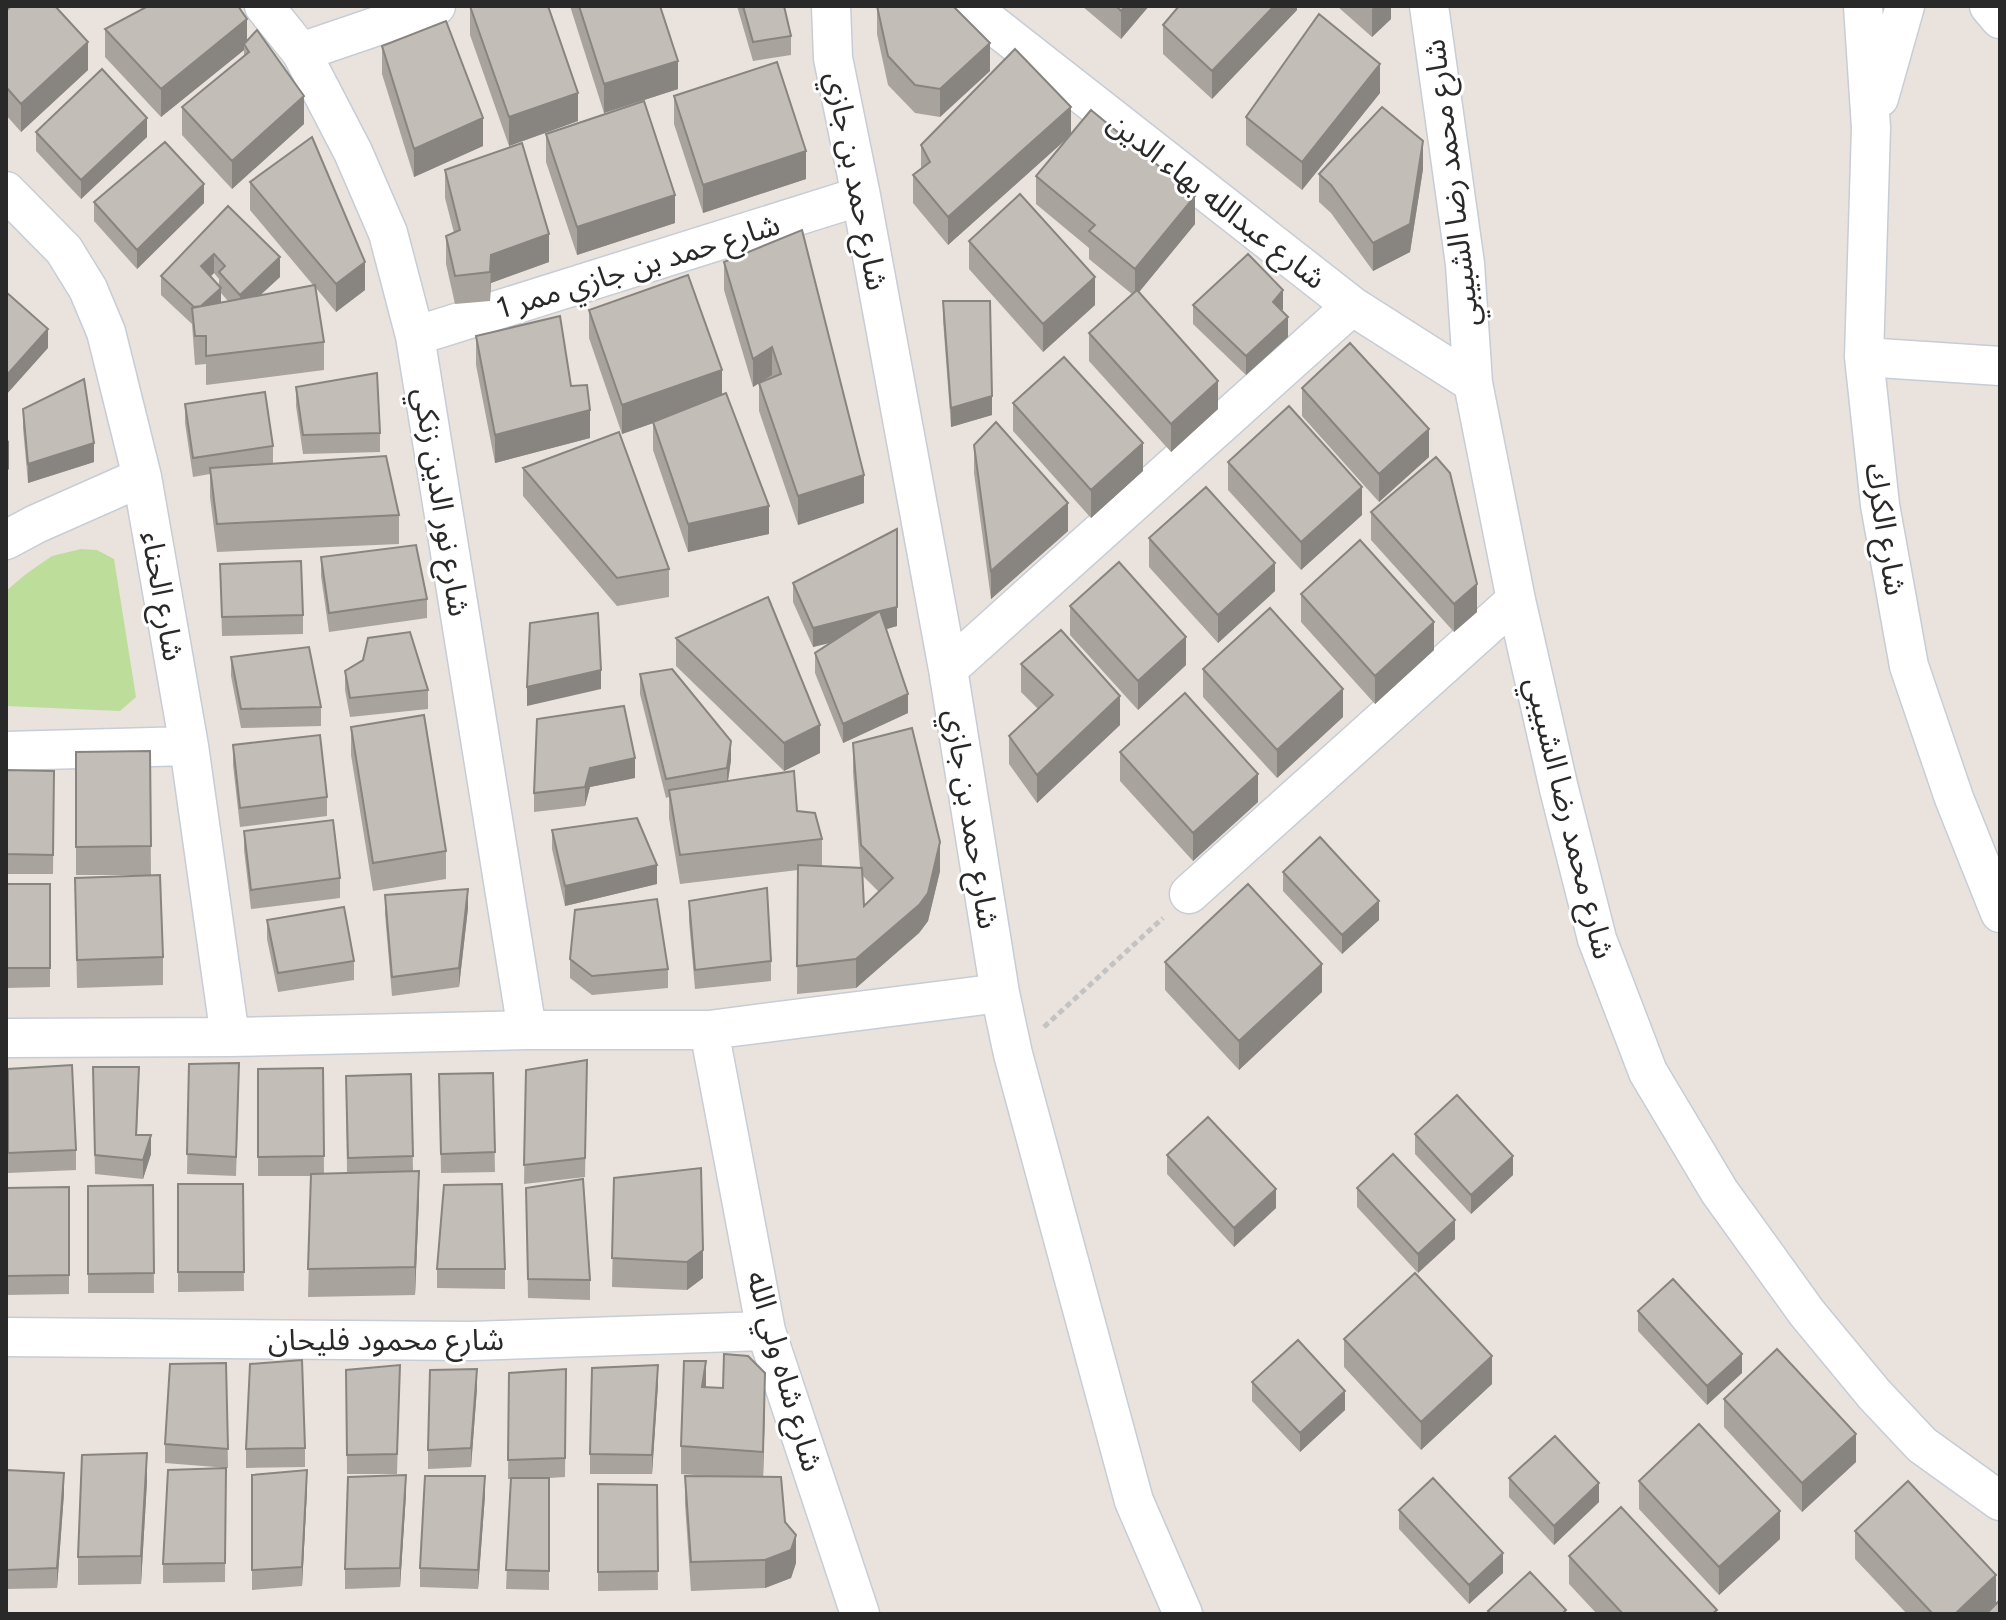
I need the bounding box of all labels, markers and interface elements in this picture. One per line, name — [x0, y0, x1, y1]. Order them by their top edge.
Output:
street label: شارع محمد رضا الشبيبي — [1415, 37, 1492, 329]
street label: شارع حمد بن جازي — [813, 69, 896, 294]
street label: شارع عبدالله بهاء الدين — [1098, 103, 1333, 300]
street label: شارع حمد بن جازي ممر 1 — [492, 205, 785, 331]
street label: شارع نور الدين زنكي — [401, 385, 478, 620]
street label: شارع الكرك — [1853, 460, 1915, 599]
street label: شارع الحناء — [129, 528, 193, 665]
street label: شارع محمد رضا الشبيبي — [1512, 673, 1623, 964]
street label: شارع حمد بن جازي — [931, 707, 1008, 932]
street label: شارع شاه ولي الله — [734, 1266, 831, 1477]
street label: شارع محمود فليحان — [268, 1321, 504, 1362]

